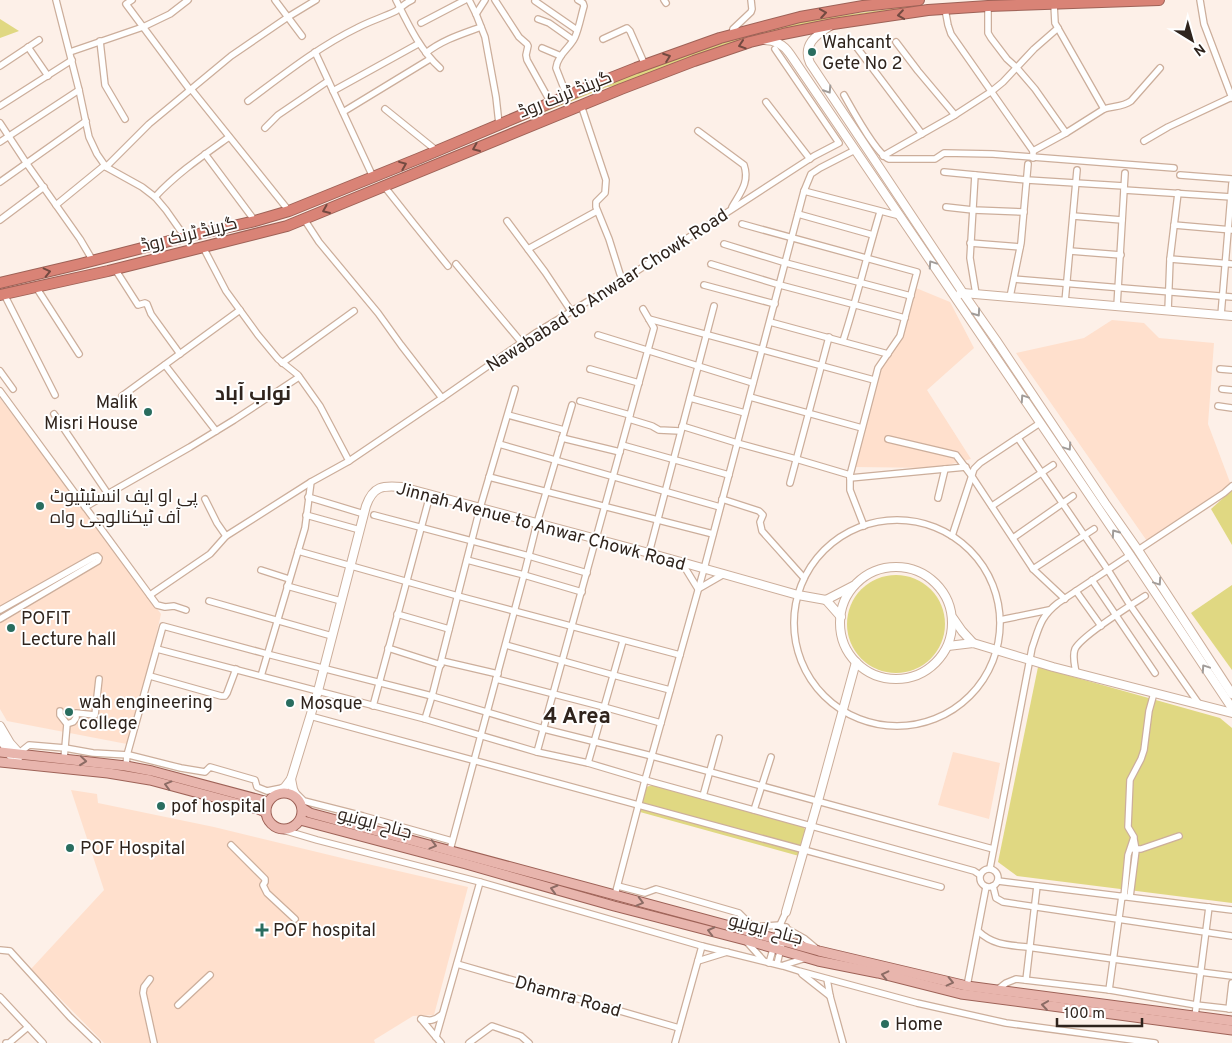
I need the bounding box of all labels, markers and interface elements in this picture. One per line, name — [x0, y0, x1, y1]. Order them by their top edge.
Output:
one-way arrow — [820, 8, 828, 19]
one-way arrow — [897, 9, 905, 19]
north arrow — [1167, 15, 1217, 65]
place label: Wahcant Gete No 2 — [822, 32, 903, 76]
one-way arrow — [738, 39, 746, 49]
text: N — [1190, 39, 1208, 59]
marker: Wahcant Gete No 2 — [806, 46, 818, 58]
one-way arrow — [662, 52, 671, 63]
street label: گرینڈ ٹرنک روڈ — [515, 66, 616, 125]
one-way arrow — [822, 85, 831, 94]
one-way arrow — [472, 141, 481, 152]
one-way arrow — [399, 160, 407, 170]
one-way arrow — [322, 203, 331, 214]
street label: Nawababad to Anwaar Chowk Road — [483, 204, 733, 378]
street label: گرینڈ ٹرنک روڈ — [139, 212, 240, 259]
one-way arrow — [929, 260, 938, 270]
one-way arrow — [43, 267, 52, 278]
one-way arrow — [971, 307, 980, 317]
district label: نواب آباد — [215, 382, 291, 408]
place label: Malik Misri House — [44, 392, 138, 436]
one-way arrow — [1020, 394, 1030, 403]
marker: Malik Misri House — [142, 406, 154, 418]
one-way arrow — [1062, 442, 1071, 451]
street label: Jinnah Avenue to Anwar Chowk Road — [393, 478, 688, 577]
place label: پی او ایف انسٹیٹیوٹ آف ٹیکنالوجی واہ — [50, 486, 198, 530]
marker: پی او ایف انسٹیٹیوٹ آف ٹیکنالوجی واہ — [34, 500, 46, 512]
one-way arrow — [1112, 529, 1121, 539]
one-way arrow — [1152, 577, 1161, 586]
place label: POFIT Lecture hall — [21, 608, 116, 652]
marker: POFIT Lecture hall — [5, 622, 17, 634]
one-way arrow — [1202, 664, 1211, 674]
place label: wah engineering college — [79, 692, 213, 736]
place label: Mosque — [300, 693, 363, 716]
marker: Mosque — [284, 697, 296, 709]
district label: 4 Area — [543, 704, 611, 731]
marker: wah engineering college — [63, 706, 75, 718]
one-way arrow — [80, 755, 88, 766]
one-way arrow — [165, 780, 173, 790]
place label: pof hospital — [171, 796, 266, 819]
marker: pof hospital — [155, 800, 167, 812]
street label: جناح ایونیو — [335, 804, 414, 845]
place label: POF Hospital — [80, 838, 185, 861]
one-way arrow — [428, 840, 436, 850]
marker: POF Hospital — [64, 842, 76, 854]
one-way arrow — [550, 884, 559, 894]
one-way arrow — [636, 896, 645, 907]
street label: جناح ایونیو — [726, 910, 805, 951]
place label: POF hospital — [273, 920, 376, 943]
marker: POF hospital — [255, 923, 269, 937]
one-way arrow — [706, 926, 715, 937]
one-way arrow — [881, 970, 890, 981]
street label: Dhamra Road — [512, 971, 623, 1024]
one-way arrow — [945, 976, 954, 987]
scale bar — [1057, 996, 1142, 1028]
one-way arrow — [1041, 1000, 1049, 1011]
text: 100 m — [1064, 1005, 1105, 1024]
place label: Home — [895, 1014, 943, 1037]
marker: Home — [879, 1018, 891, 1030]

